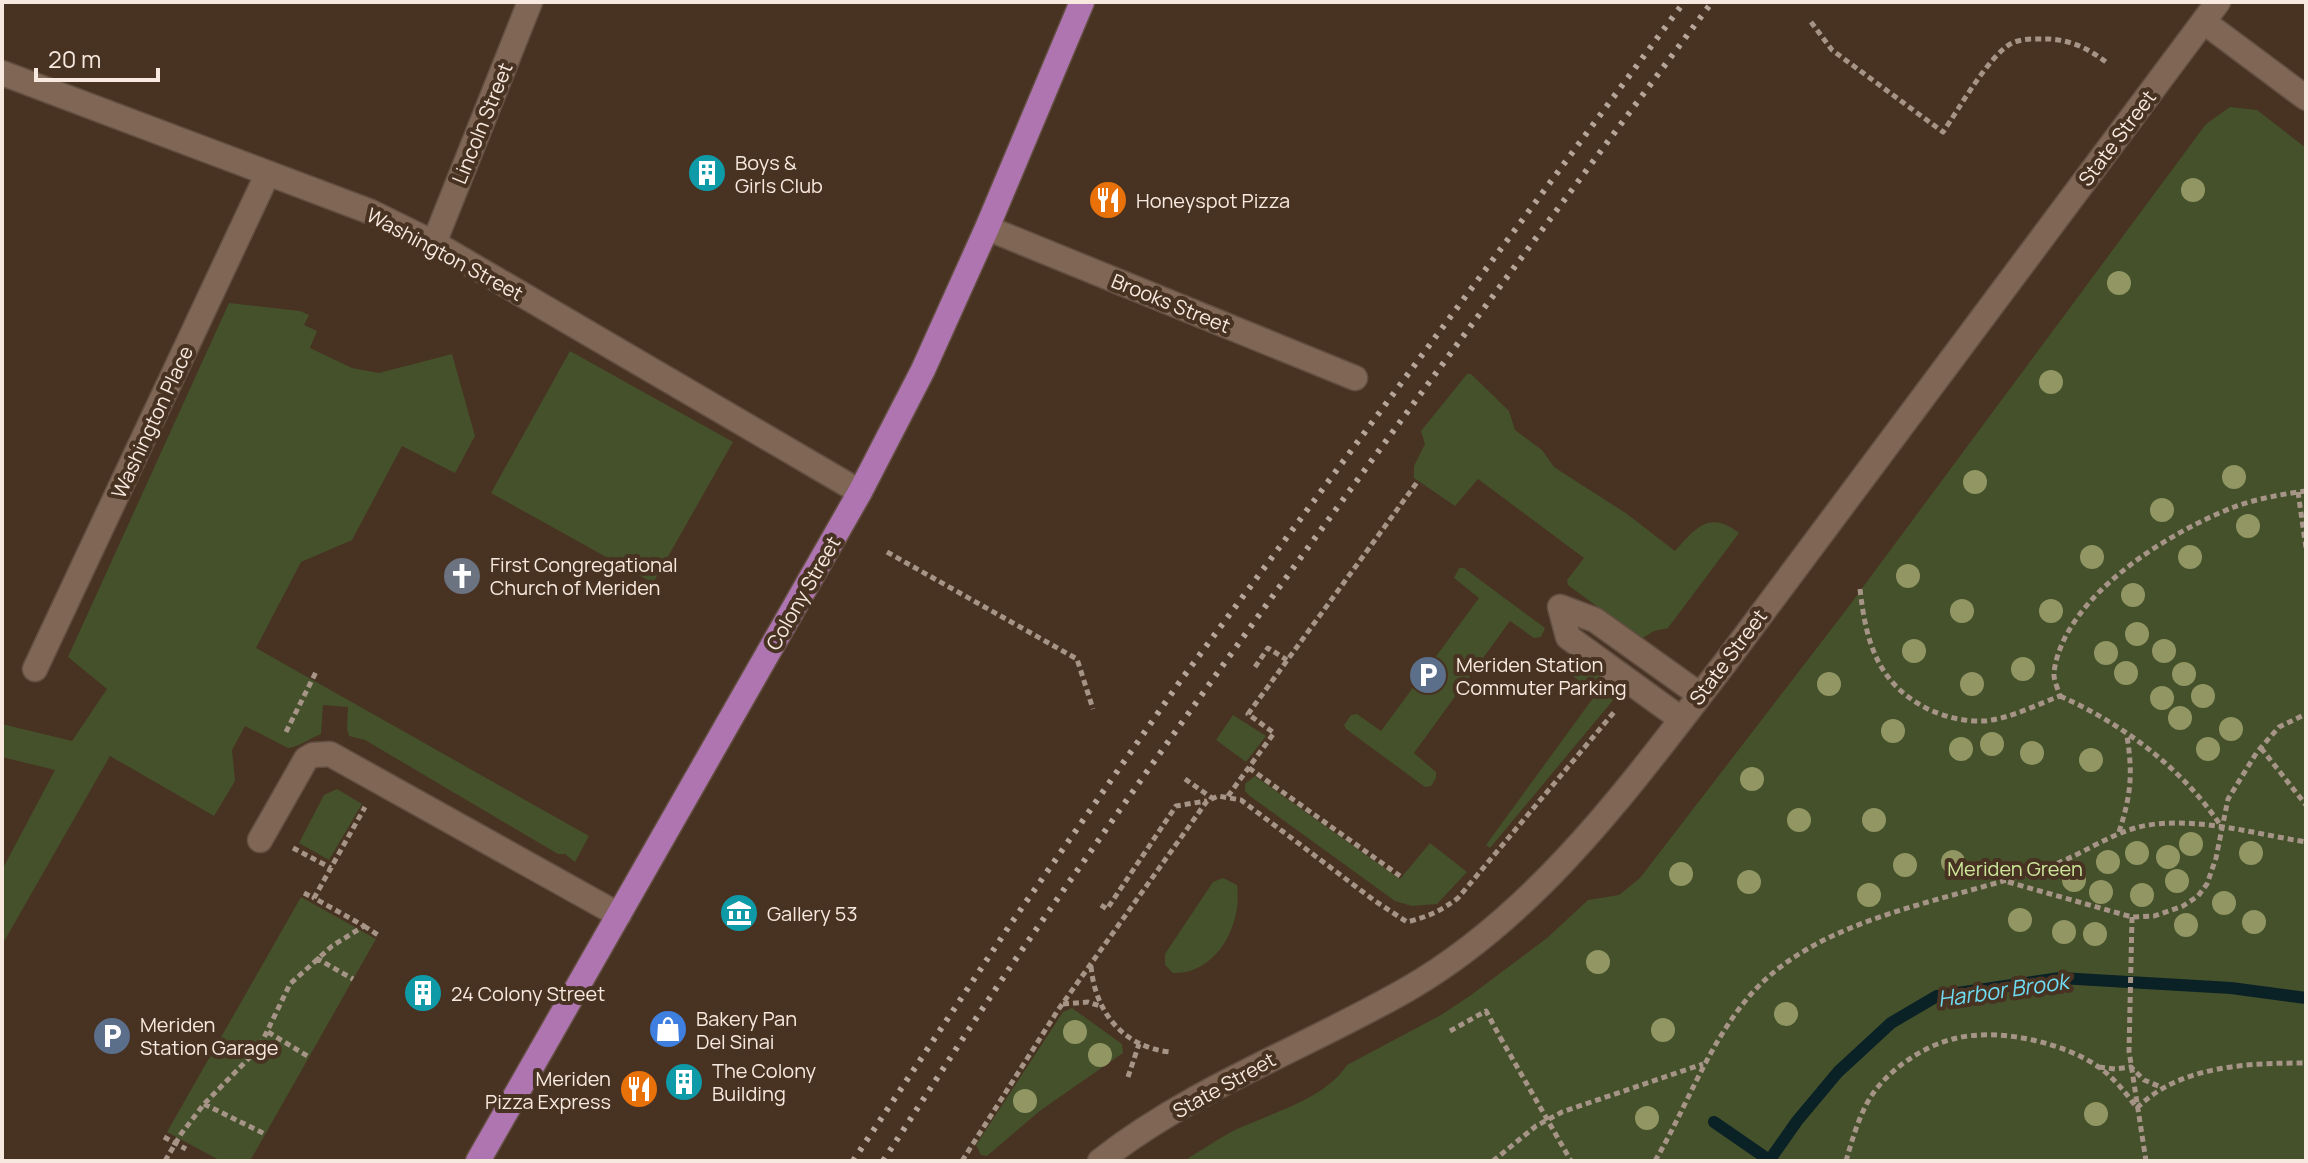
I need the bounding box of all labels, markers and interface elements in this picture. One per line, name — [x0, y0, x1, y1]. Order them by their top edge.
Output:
scale bar — [36, 32, 158, 82]
text: 20 m — [48, 42, 101, 75]
street label: Lincoln Street — [445, 58, 519, 188]
street label: State Street — [2072, 85, 2162, 191]
place label: Boys & Girls Club — [735, 149, 823, 199]
building icon: Boys & Girls Club — [686, 152, 728, 194]
restaurant icon: Honeyspot Pizza — [1087, 179, 1129, 221]
place label: Honeyspot Pizza — [1136, 187, 1290, 214]
street label: Washington Street — [362, 201, 528, 307]
street label: Brooks Street — [1108, 267, 1234, 339]
street label: Washington Place — [105, 341, 199, 503]
street label: Colony Street — [759, 531, 847, 655]
place label: First Congregational Church of Meriden — [490, 551, 678, 601]
church icon: First Congregational Church of Meriden — [441, 555, 483, 597]
street label: State Street — [1683, 604, 1773, 710]
place label: Meriden Station Commuter Parking — [1456, 651, 1627, 701]
parking icon: Meriden Station Commuter Parking — [1407, 654, 1449, 696]
park label: Meriden Green — [1947, 855, 2083, 882]
museum icon: Gallery 53 — [718, 892, 760, 934]
place label: Gallery 53 — [767, 900, 857, 927]
water label: Harbor Brook — [1936, 966, 2073, 1014]
building icon: 24 Colony Street — [402, 972, 444, 1014]
place label: 24 Colony Street — [451, 980, 605, 1007]
place label: Bakery Pan Del Sinai — [696, 1005, 797, 1055]
shop icon: Bakery Pan Del Sinai — [647, 1008, 689, 1050]
place label: Meriden Station Garage — [140, 1011, 279, 1061]
parking icon: Meriden Station Garage — [91, 1015, 133, 1057]
street label: State Street — [1168, 1046, 1280, 1124]
place label: The Colony Building — [712, 1057, 817, 1107]
building icon: The Colony Building — [663, 1061, 705, 1103]
place label: Meriden Pizza Express — [485, 1065, 611, 1115]
restaurant icon: Meriden Pizza Express — [618, 1068, 660, 1110]

